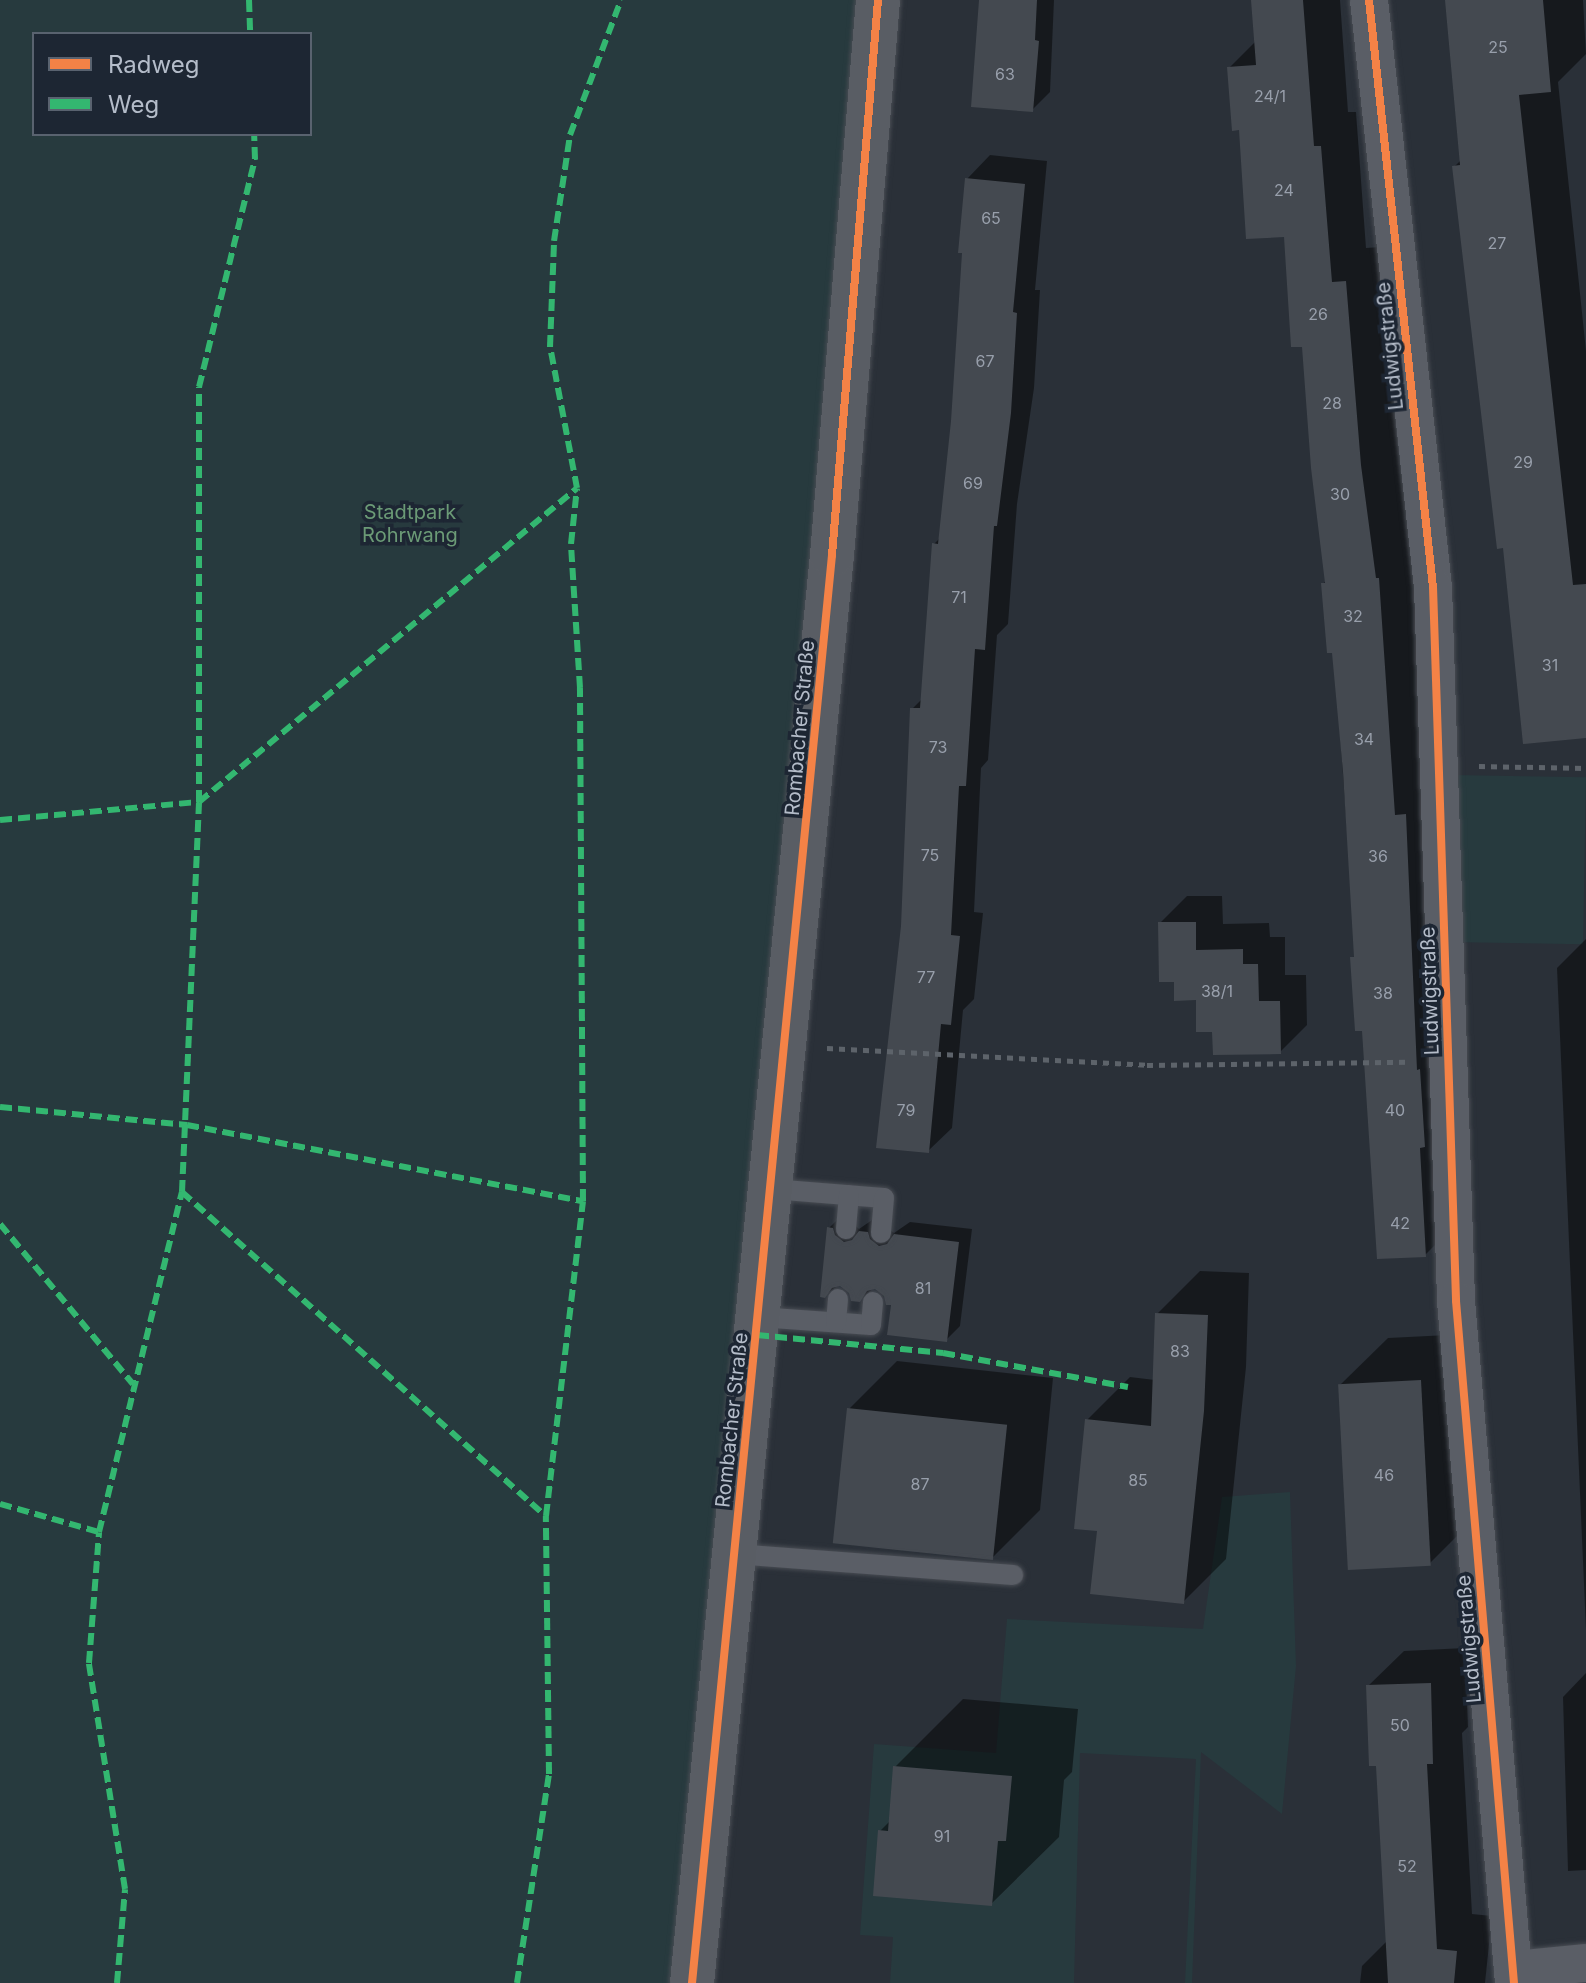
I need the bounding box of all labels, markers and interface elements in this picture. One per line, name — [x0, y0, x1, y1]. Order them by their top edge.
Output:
legend — [32, 32, 312, 136]
house number: 25 — [1488, 37, 1508, 57]
text: Radweg — [108, 50, 199, 79]
house number: 63 — [995, 64, 1015, 84]
house number: 24/1 — [1254, 86, 1286, 106]
text: Weg — [108, 90, 159, 119]
house number: 24 — [1274, 180, 1294, 200]
house number: 65 — [981, 208, 1001, 228]
house number: 27 — [1488, 233, 1506, 253]
street label: Ludwigstraße — [1371, 281, 1409, 411]
house number: 26 — [1308, 304, 1328, 324]
house number: 67 — [976, 351, 994, 371]
house number: 28 — [1322, 393, 1342, 413]
house number: 29 — [1513, 452, 1533, 472]
house number: 69 — [963, 473, 983, 493]
house number: 30 — [1330, 484, 1350, 504]
park label: Stadtpark Rohrwang — [362, 500, 458, 547]
house number: 71 — [951, 587, 967, 607]
house number: 32 — [1343, 606, 1363, 626]
street label: Rombacher Straße — [780, 639, 820, 817]
house number: 31 — [1542, 655, 1558, 675]
house number: 34 — [1354, 729, 1374, 749]
house number: 73 — [929, 737, 947, 757]
house number: 75 — [921, 845, 939, 865]
house number: 36 — [1368, 846, 1388, 866]
street label: Ludwigstraße — [1416, 926, 1444, 1056]
house number: 77 — [917, 967, 935, 987]
house number: 38/1 — [1201, 981, 1233, 1001]
house number: 38 — [1373, 983, 1393, 1003]
house number: 79 — [897, 1100, 915, 1120]
house number: 40 — [1385, 1100, 1405, 1120]
house number: 42 — [1390, 1213, 1410, 1233]
house number: 81 — [915, 1278, 931, 1298]
street label: Rombacher Straße — [711, 1331, 753, 1509]
house number: 83 — [1170, 1341, 1190, 1361]
house number: 46 — [1374, 1465, 1394, 1485]
house number: 85 — [1128, 1470, 1148, 1490]
house number: 87 — [911, 1474, 929, 1494]
street label: Ludwigstraße — [1451, 1574, 1487, 1704]
house number: 50 — [1390, 1715, 1410, 1735]
house number: 91 — [934, 1826, 950, 1846]
house number: 52 — [1397, 1856, 1417, 1876]

